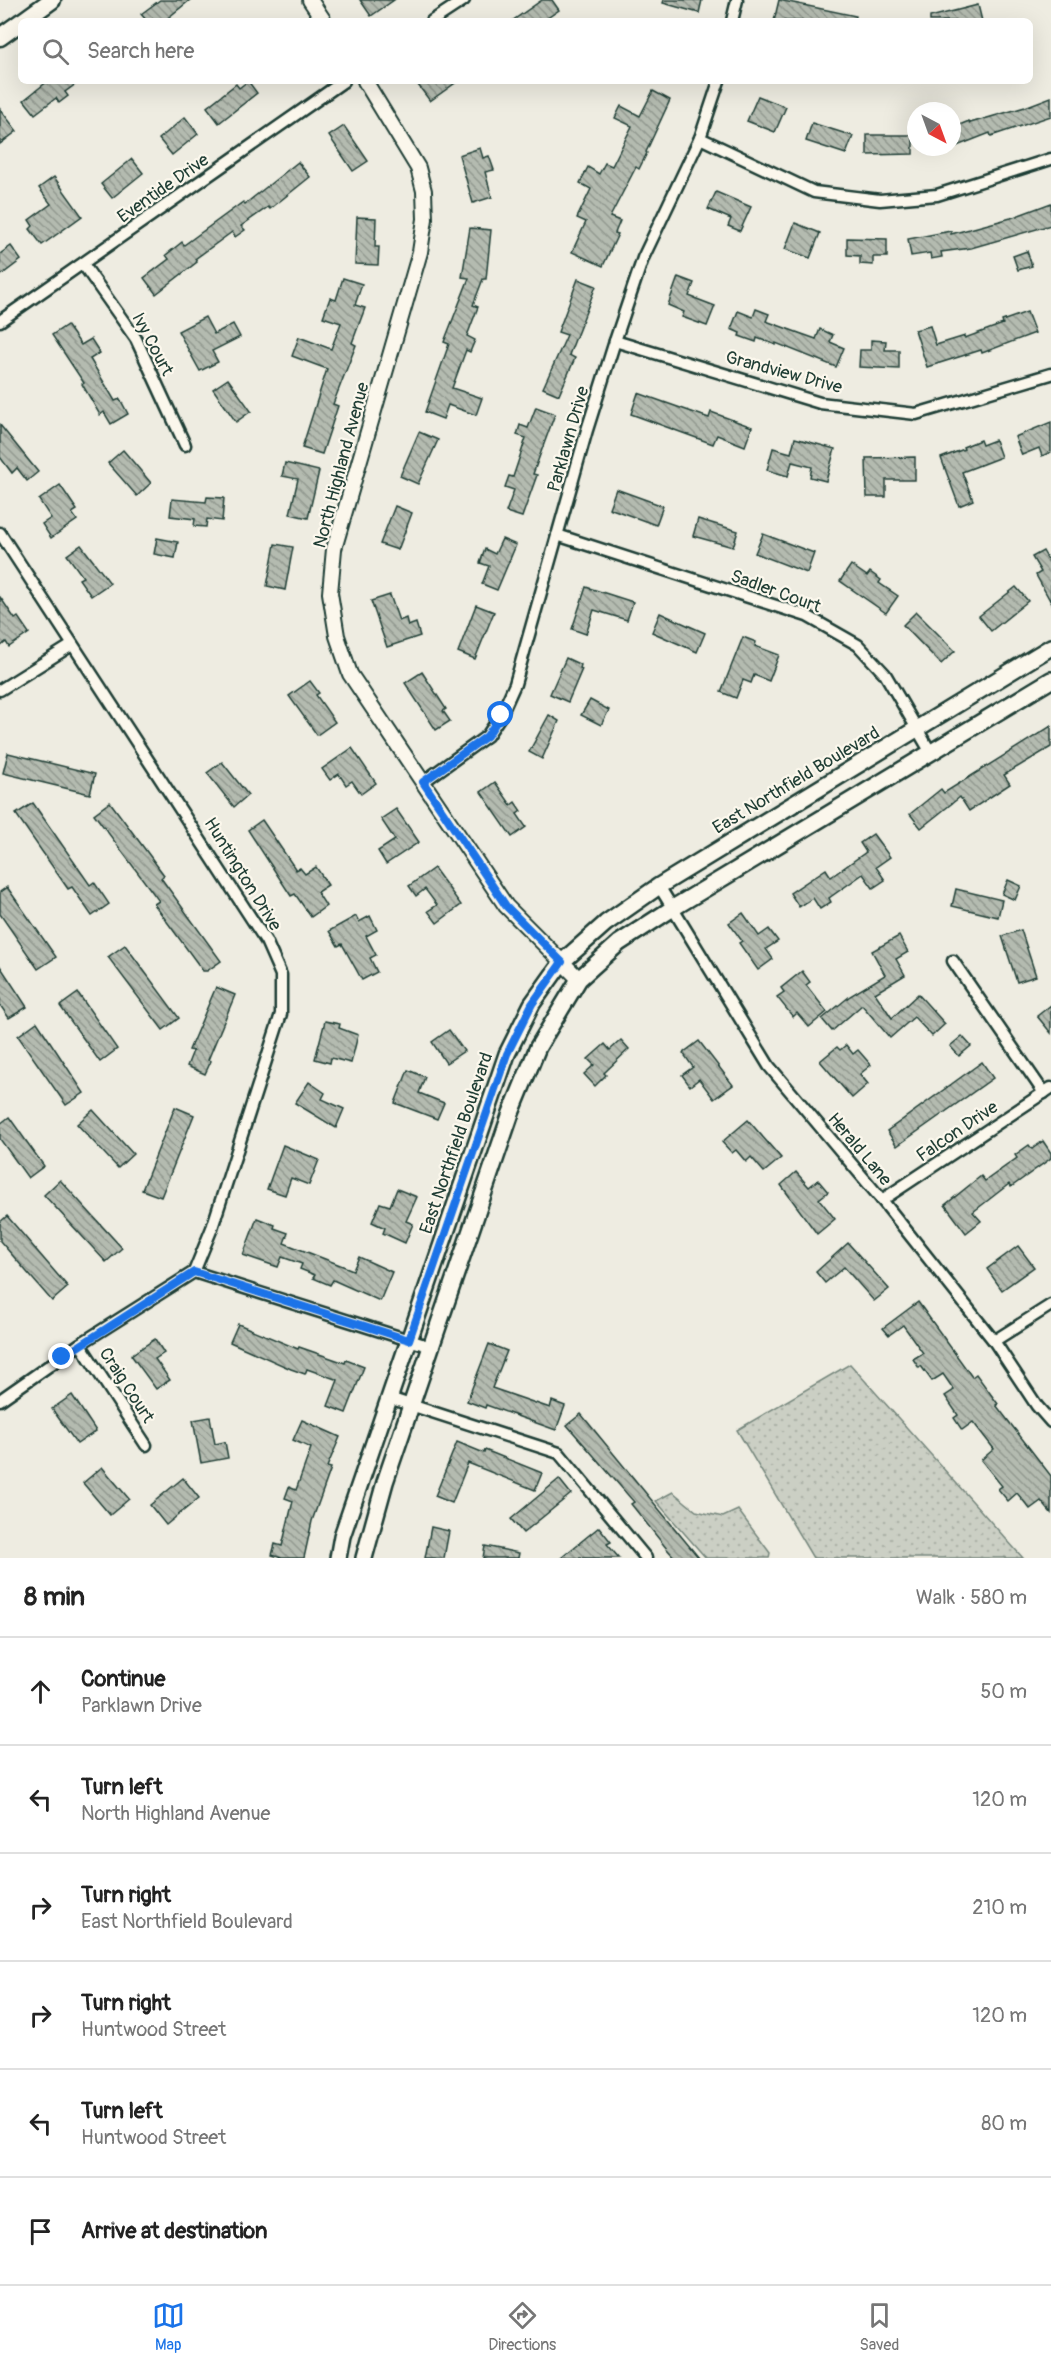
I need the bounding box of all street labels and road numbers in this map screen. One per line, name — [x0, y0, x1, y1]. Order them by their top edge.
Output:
street label: Eventide Drive — [113, 148, 214, 228]
street label: Ivy Court — [126, 309, 179, 380]
street label: Grandview Drive — [723, 346, 845, 399]
street label: North Highland Avenue — [308, 380, 375, 550]
street label: Parklawn Drive — [542, 384, 595, 495]
street label: Sadler Court — [727, 564, 825, 619]
street label: East Northfield Boulevard — [709, 721, 884, 839]
street label: Huntington Drive — [199, 813, 287, 935]
street label: East Northfield Boulevard — [415, 1049, 498, 1237]
street label: Falcon Drive — [912, 1096, 1003, 1167]
street label: Herald Lane — [822, 1108, 897, 1191]
street label: Craig Court — [94, 1343, 160, 1428]

